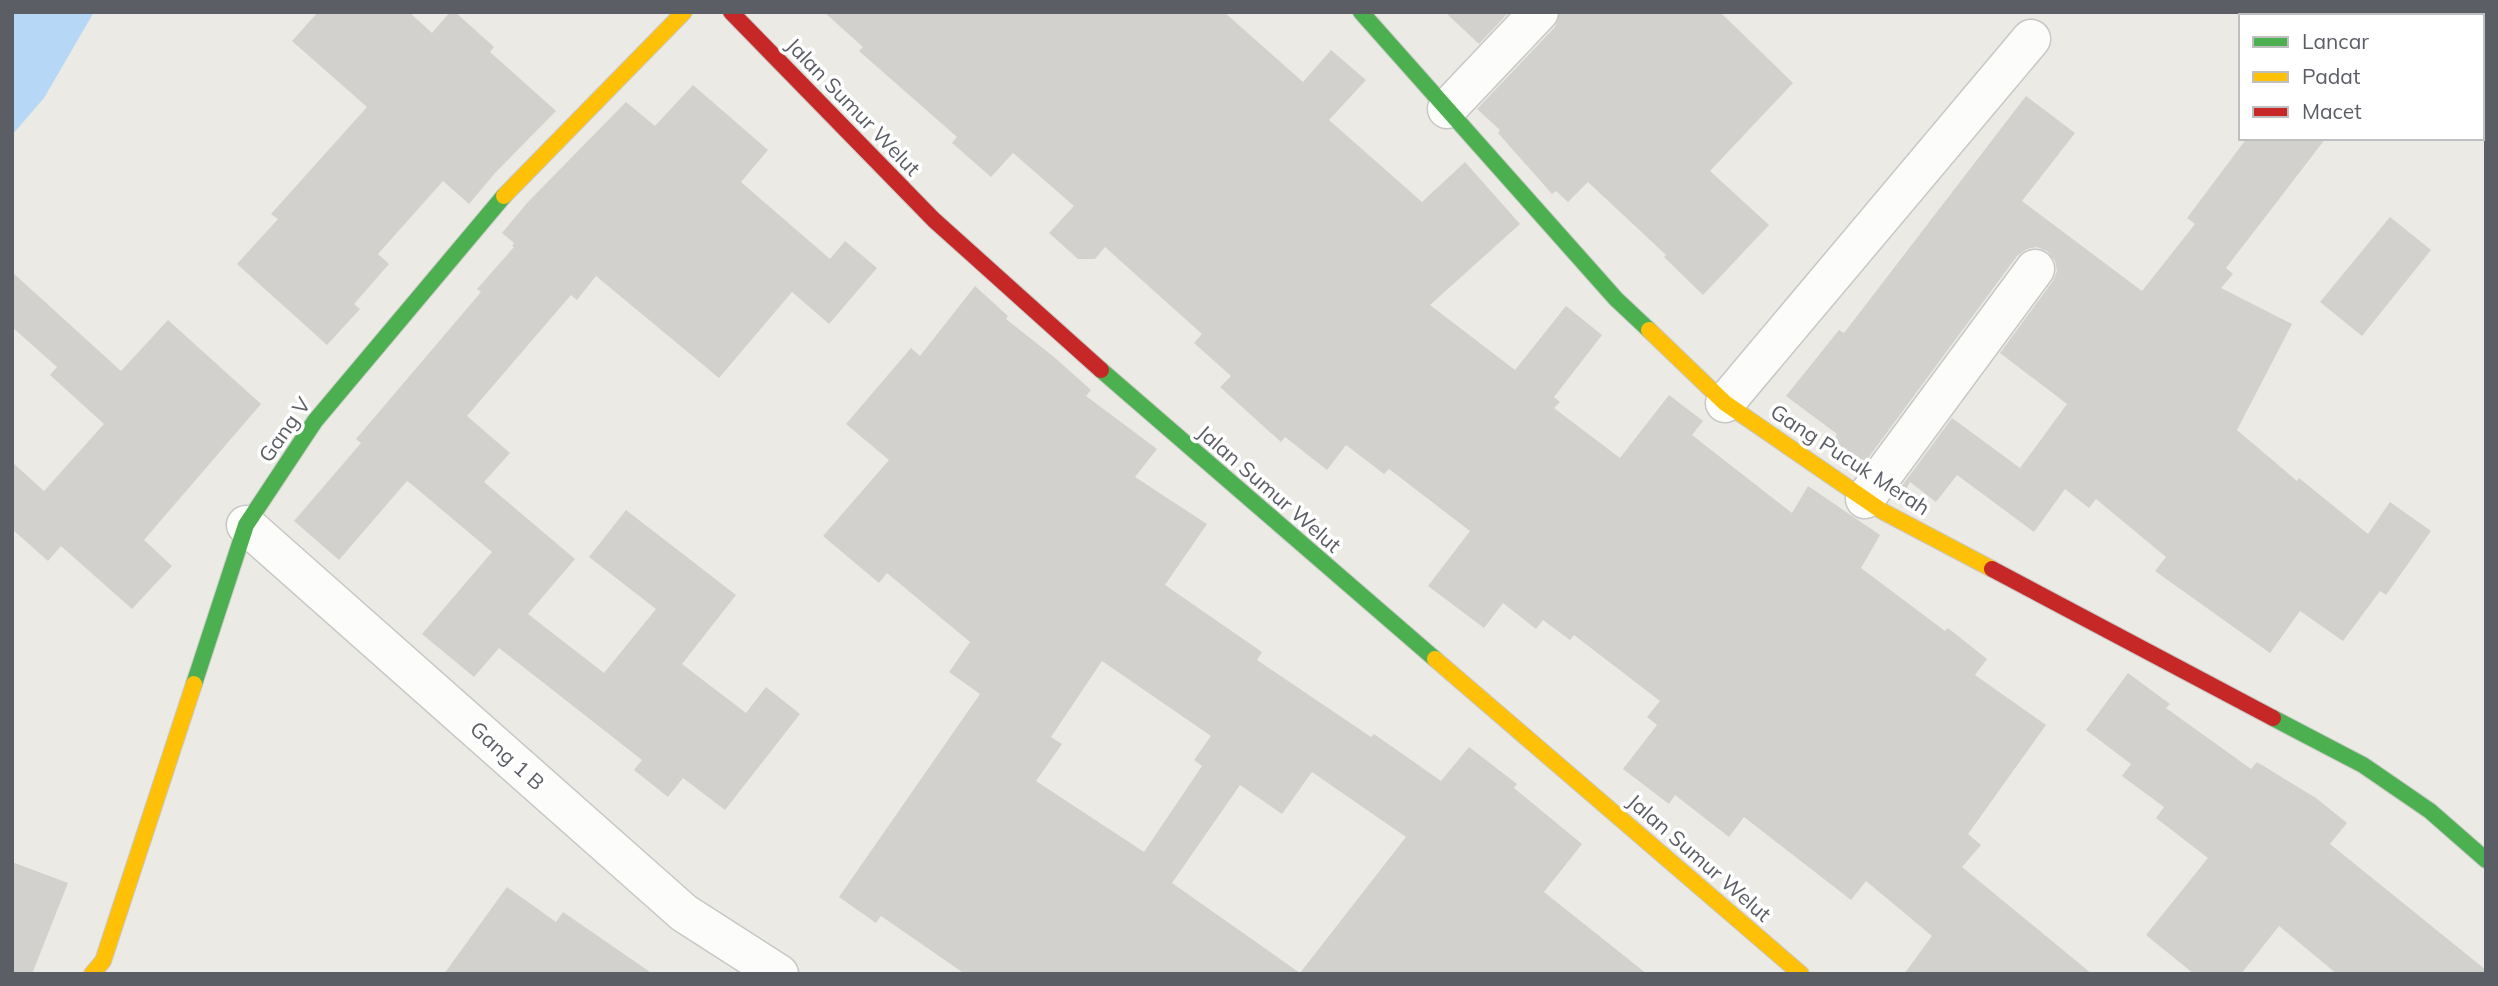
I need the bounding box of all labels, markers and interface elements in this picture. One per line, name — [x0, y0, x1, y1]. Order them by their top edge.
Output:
legend — [2239, 14, 2484, 140]
text: Lancar — [2302, 28, 2369, 54]
street label: Jalan Sumur Welut — [781, 32, 926, 181]
text: Padat — [2302, 63, 2360, 89]
text: Macet — [2302, 98, 2362, 124]
street label: Gang V — [253, 392, 316, 467]
street label: Gang Pucuk Merah — [1766, 398, 1935, 520]
street label: Jalan Sumur Welut — [1193, 419, 1347, 558]
street label: Gang 1 B — [465, 715, 550, 795]
street label: Jalan Sumur Welut — [1623, 788, 1777, 927]

